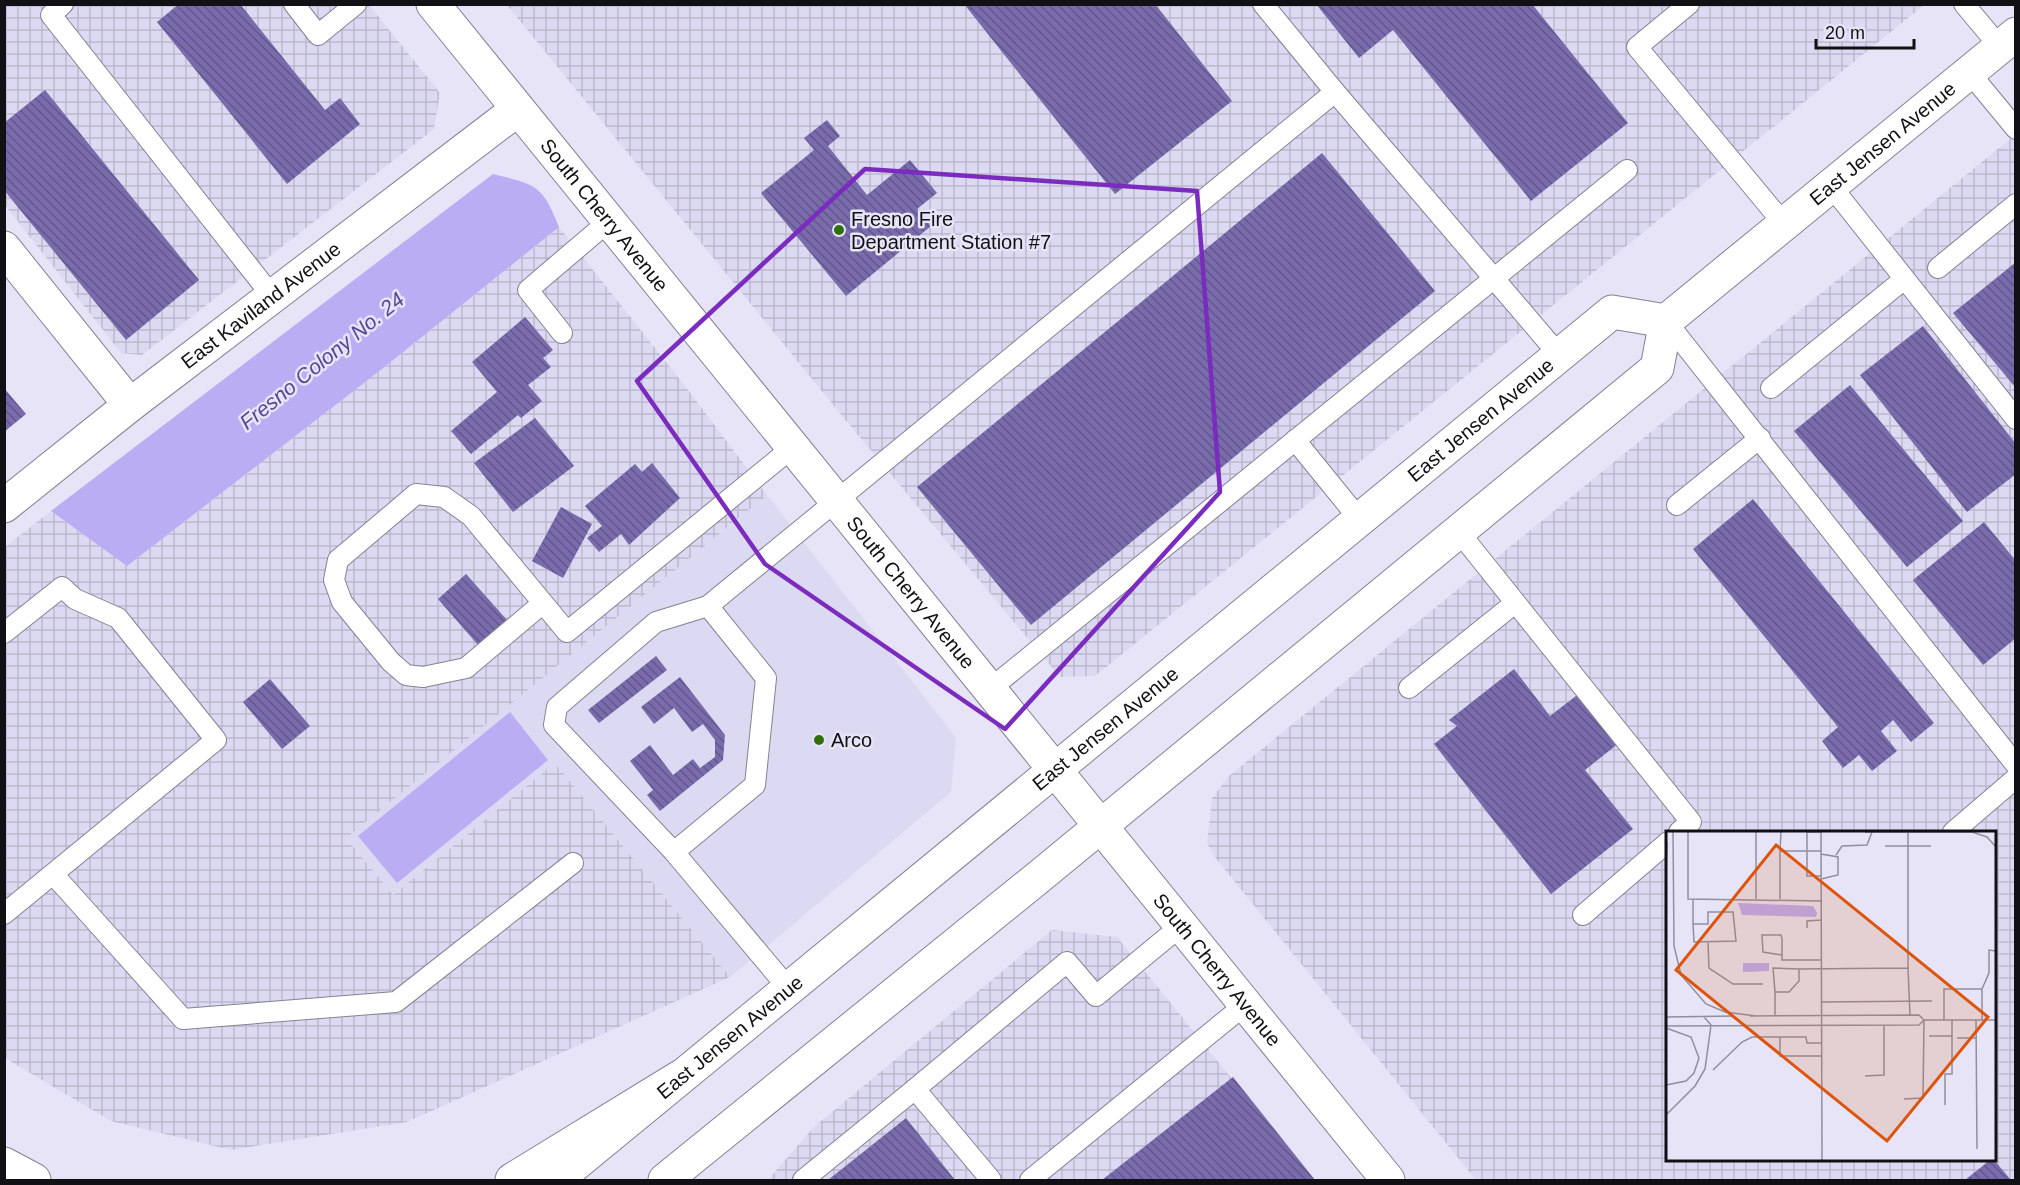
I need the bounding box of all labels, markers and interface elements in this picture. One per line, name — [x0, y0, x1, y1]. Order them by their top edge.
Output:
scale bar — [1816, 12, 1914, 50]
text: 20 m — [1825, 23, 1865, 43]
street label: East Jensen Avenue — [1805, 77, 1960, 210]
street label: South Cherry Avenue — [536, 135, 673, 296]
place label: Fresno Fire Department Station #7 — [851, 208, 1051, 253]
marker: Fresno Fire Department Station #7 — [832, 223, 846, 237]
street label: East Kaviland Avenue — [177, 238, 345, 373]
water label: Fresno Colony No. 24 — [235, 287, 408, 434]
street label: East Jensen Avenue — [1403, 354, 1558, 486]
street label: South Cherry Avenue — [842, 512, 979, 673]
street label: East Jensen Avenue — [1028, 662, 1183, 795]
place label: Arco — [831, 729, 872, 751]
marker: Arco — [812, 733, 826, 747]
inset map — [1666, 831, 1996, 1161]
street label: South Cherry Avenue — [1149, 889, 1286, 1050]
street label: East Jensen Avenue — [653, 971, 807, 1103]

